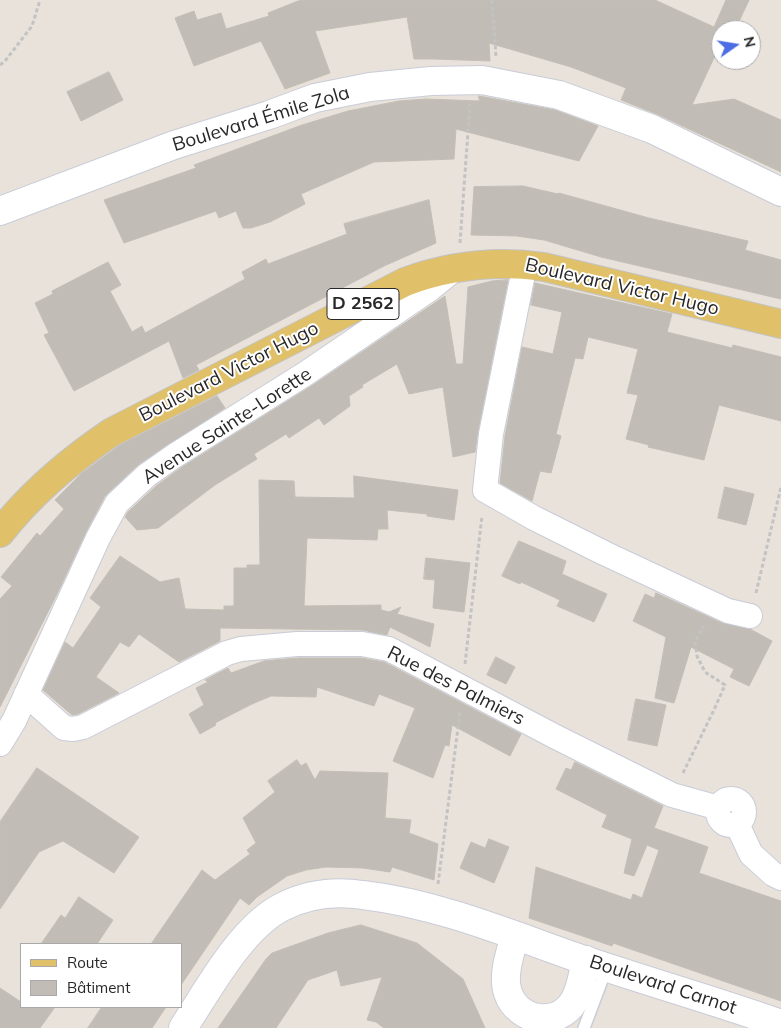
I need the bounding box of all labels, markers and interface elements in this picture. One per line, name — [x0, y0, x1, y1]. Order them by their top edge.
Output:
north arrow — [711, 20, 761, 70]
text: N — [740, 35, 760, 49]
street label: Boulevard Émile Zola — [170, 81, 352, 157]
street label: Boulevard Victor Hugo — [523, 254, 721, 320]
road number: D 2562 — [327, 288, 399, 320]
street label: Boulevard Victor Hugo — [136, 317, 322, 427]
street label: Avenue Sainte-Lorette — [138, 363, 316, 489]
street label: Rue des Palmiers — [383, 642, 529, 730]
legend — [20, 943, 182, 1008]
street label: Boulevard Carnot — [587, 950, 739, 1020]
text: Route — [67, 953, 108, 972]
text: Bâtiment — [67, 978, 130, 997]

